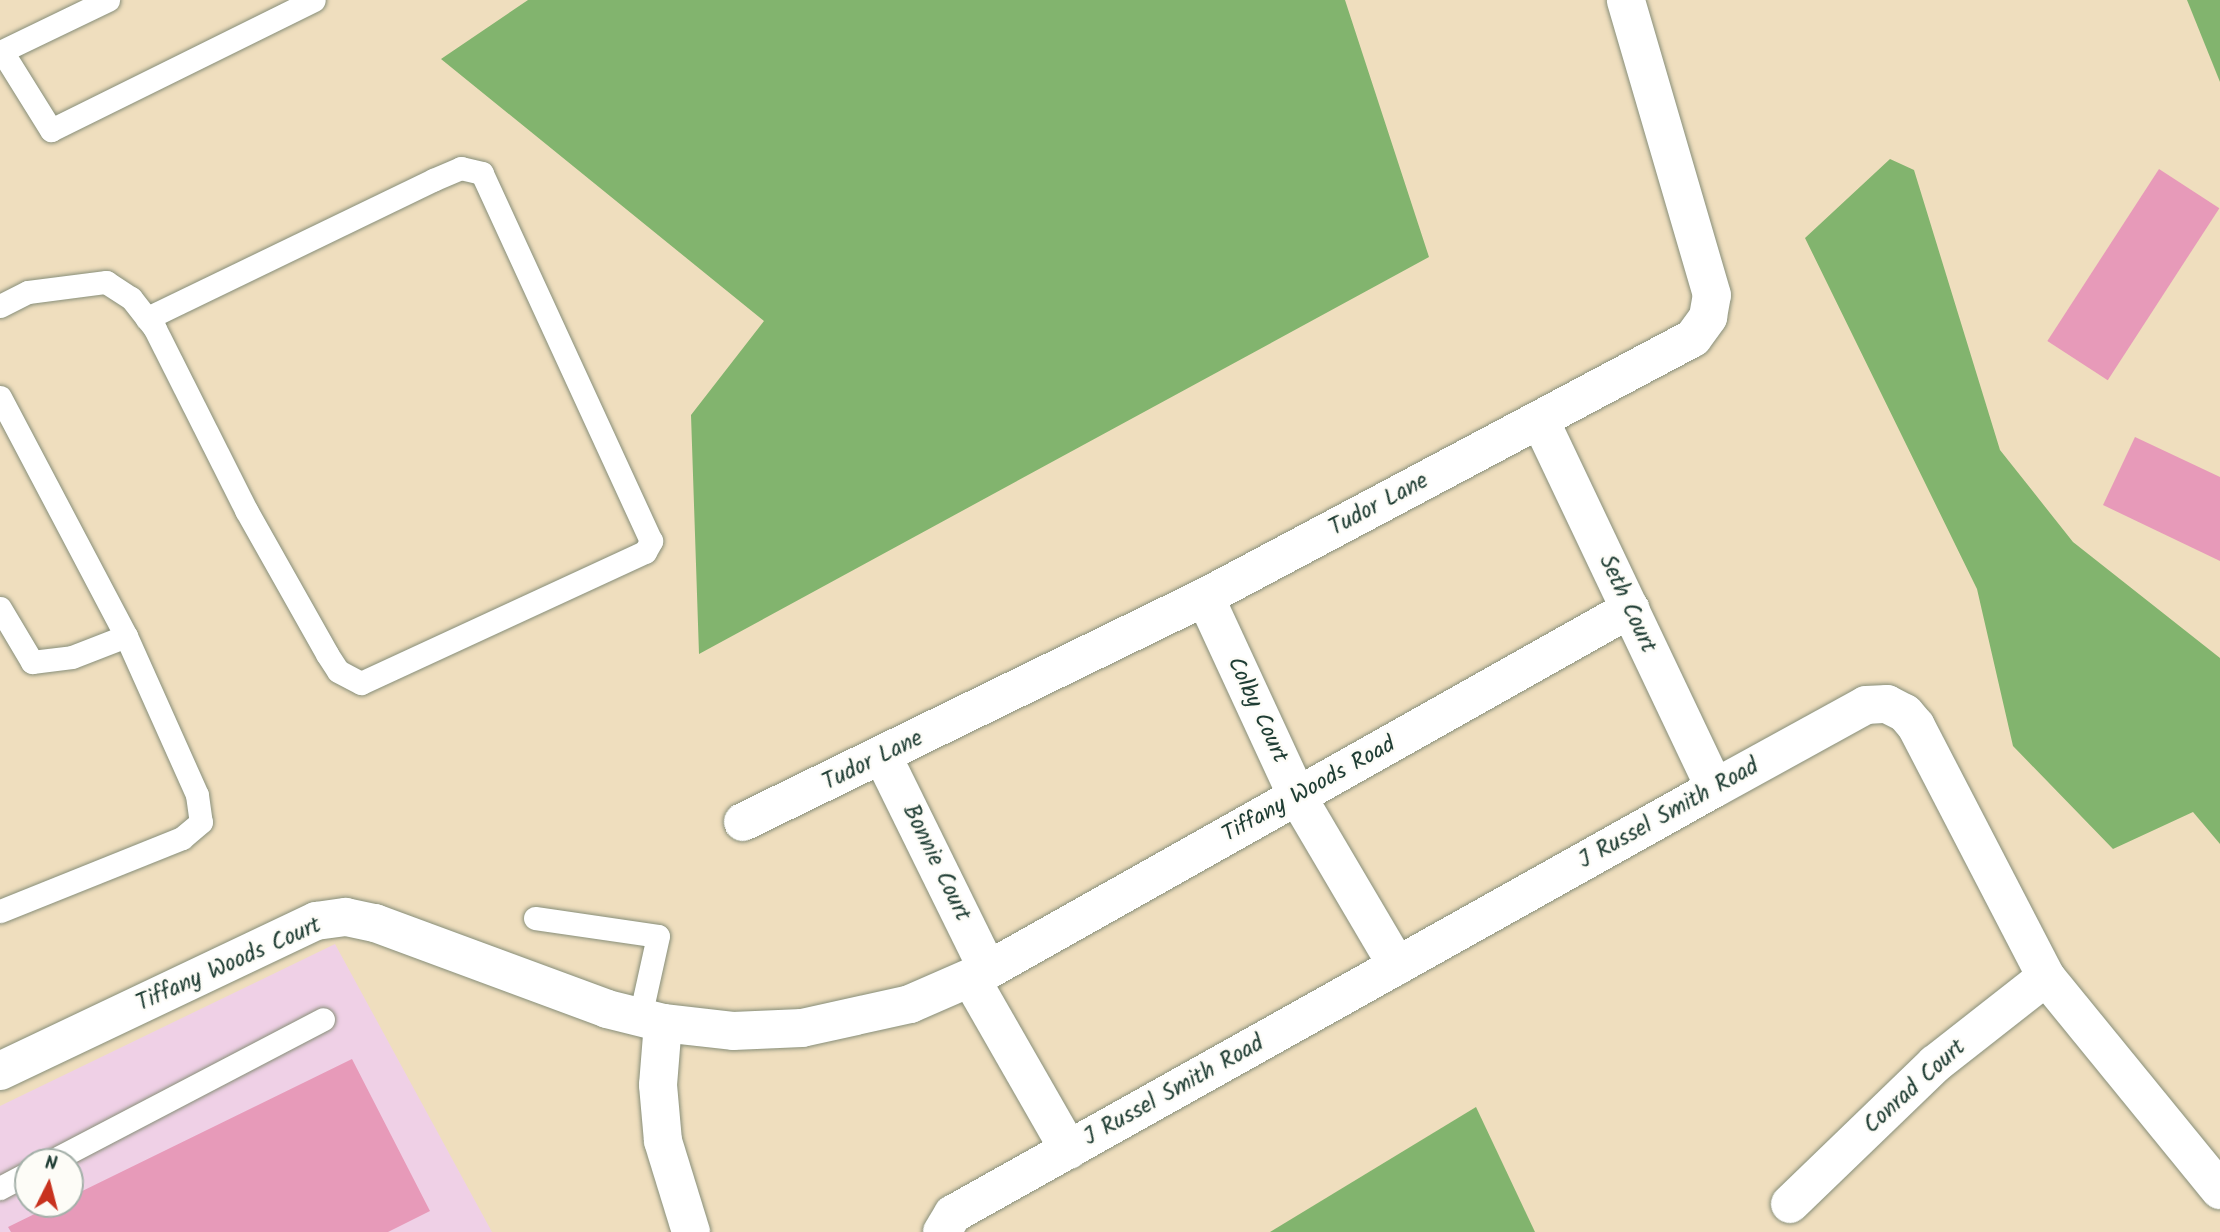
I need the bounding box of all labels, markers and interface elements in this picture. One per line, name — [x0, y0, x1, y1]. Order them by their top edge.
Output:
street label: Tudor Lane — [1325, 467, 1433, 543]
street label: Seth Court — [1592, 551, 1662, 657]
street label: Colby Court — [1220, 653, 1294, 767]
street label: Tudor Lane — [818, 725, 928, 797]
street label: Tiffany Woods Road — [1218, 731, 1400, 849]
street label: J Russel Smith Road — [1574, 753, 1764, 875]
street label: Bonnie Court — [896, 800, 976, 926]
street label: Tiffany Woods Court — [132, 912, 326, 1018]
street label: J Russel Smith Road — [1079, 1030, 1269, 1152]
street label: Conrad Court — [1858, 1034, 1972, 1140]
north arrow — [14, 1148, 84, 1218]
text: N — [43, 1149, 59, 1180]

